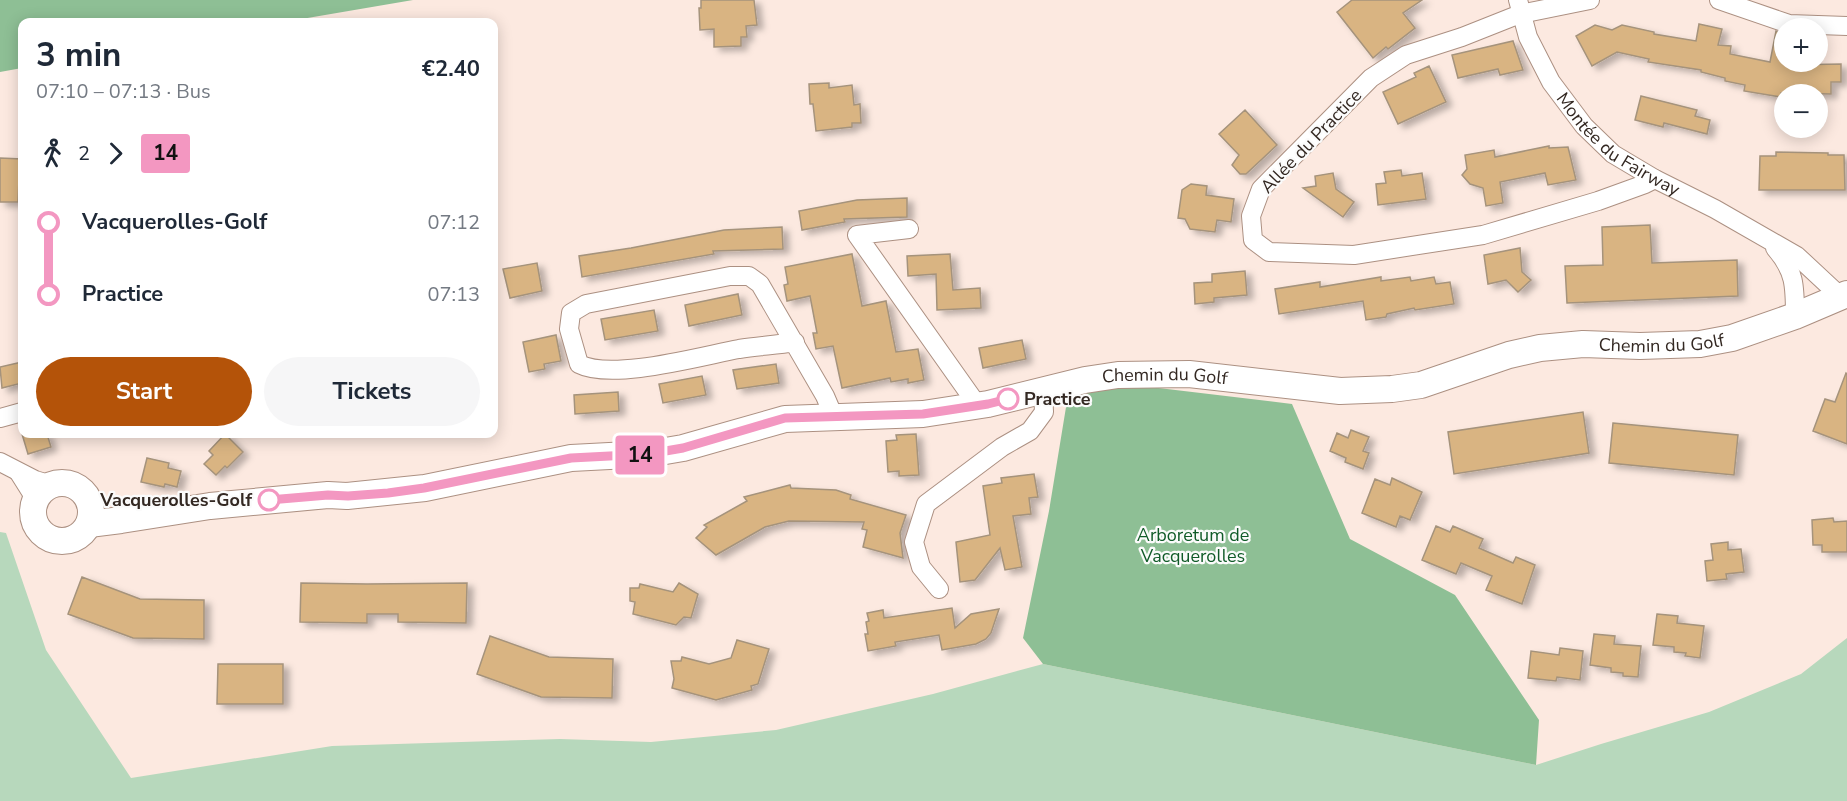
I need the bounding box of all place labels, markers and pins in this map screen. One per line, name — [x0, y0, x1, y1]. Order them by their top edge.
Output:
place label: Practice — [1024, 387, 1091, 411]
marker: Practice — [997, 388, 1019, 410]
place label: Vacquerolles-Golf — [99, 488, 252, 512]
marker: Vacquerolles-Golf — [258, 489, 280, 511]

